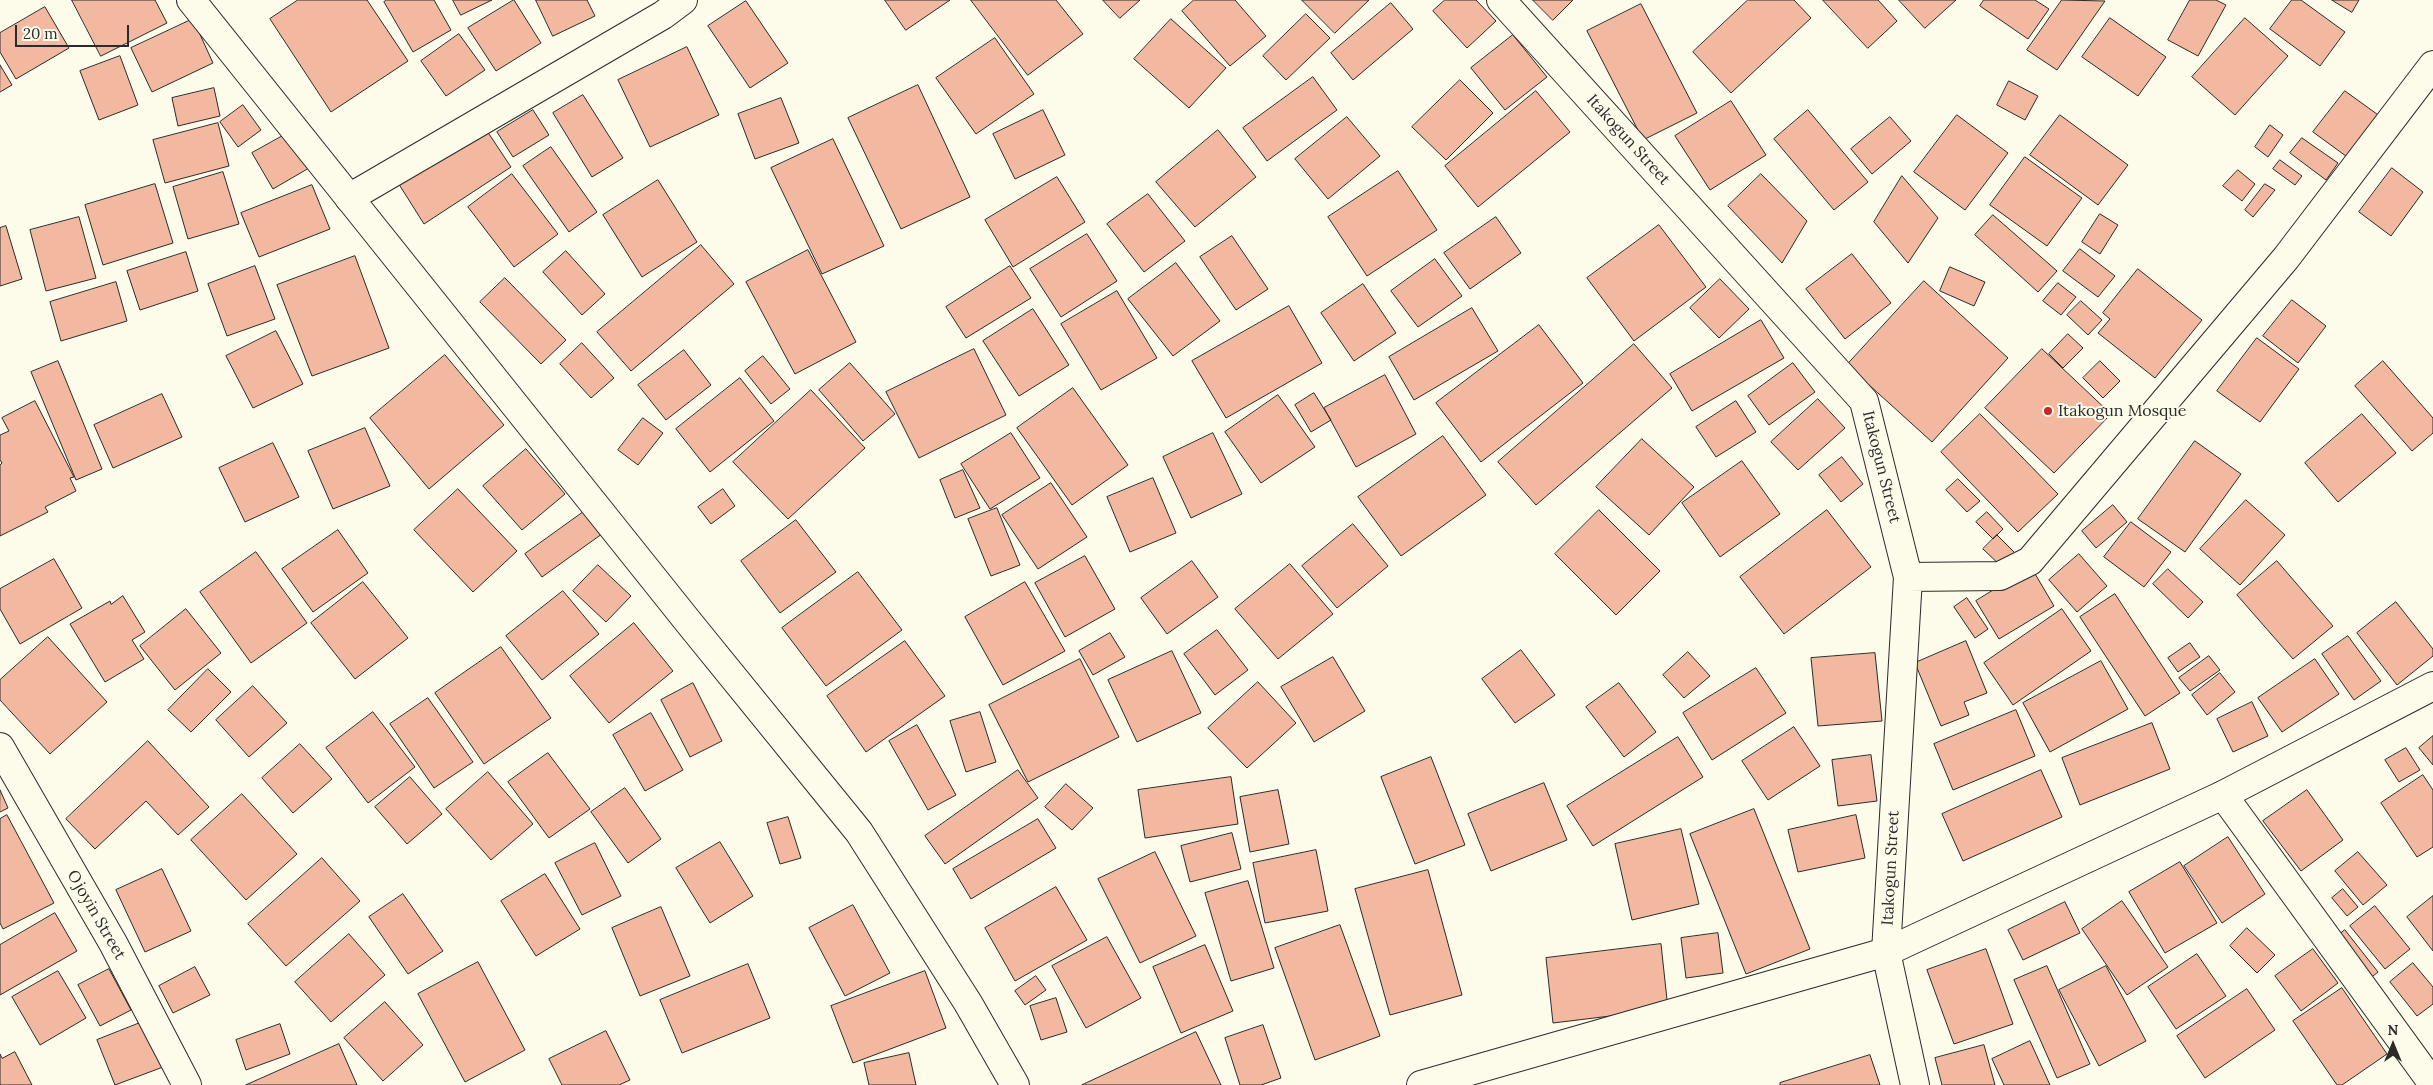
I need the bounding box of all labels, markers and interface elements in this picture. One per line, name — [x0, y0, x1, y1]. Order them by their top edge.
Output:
scale bar — [18, 15, 131, 47]
text: 20 m — [23, 24, 58, 43]
street label: Itakogun Street — [1582, 91, 1674, 189]
place label: Itakogun Mosque — [2058, 401, 2186, 421]
marker: Itakogun Mosque — [2042, 405, 2054, 417]
street label: Itakogun Street — [1858, 409, 1904, 525]
street label: Itakogun Street — [1878, 810, 1904, 926]
street label: Ojoyin Street — [63, 867, 129, 963]
north arrow — [2368, 1020, 2418, 1070]
text: N — [2388, 1021, 2398, 1039]

